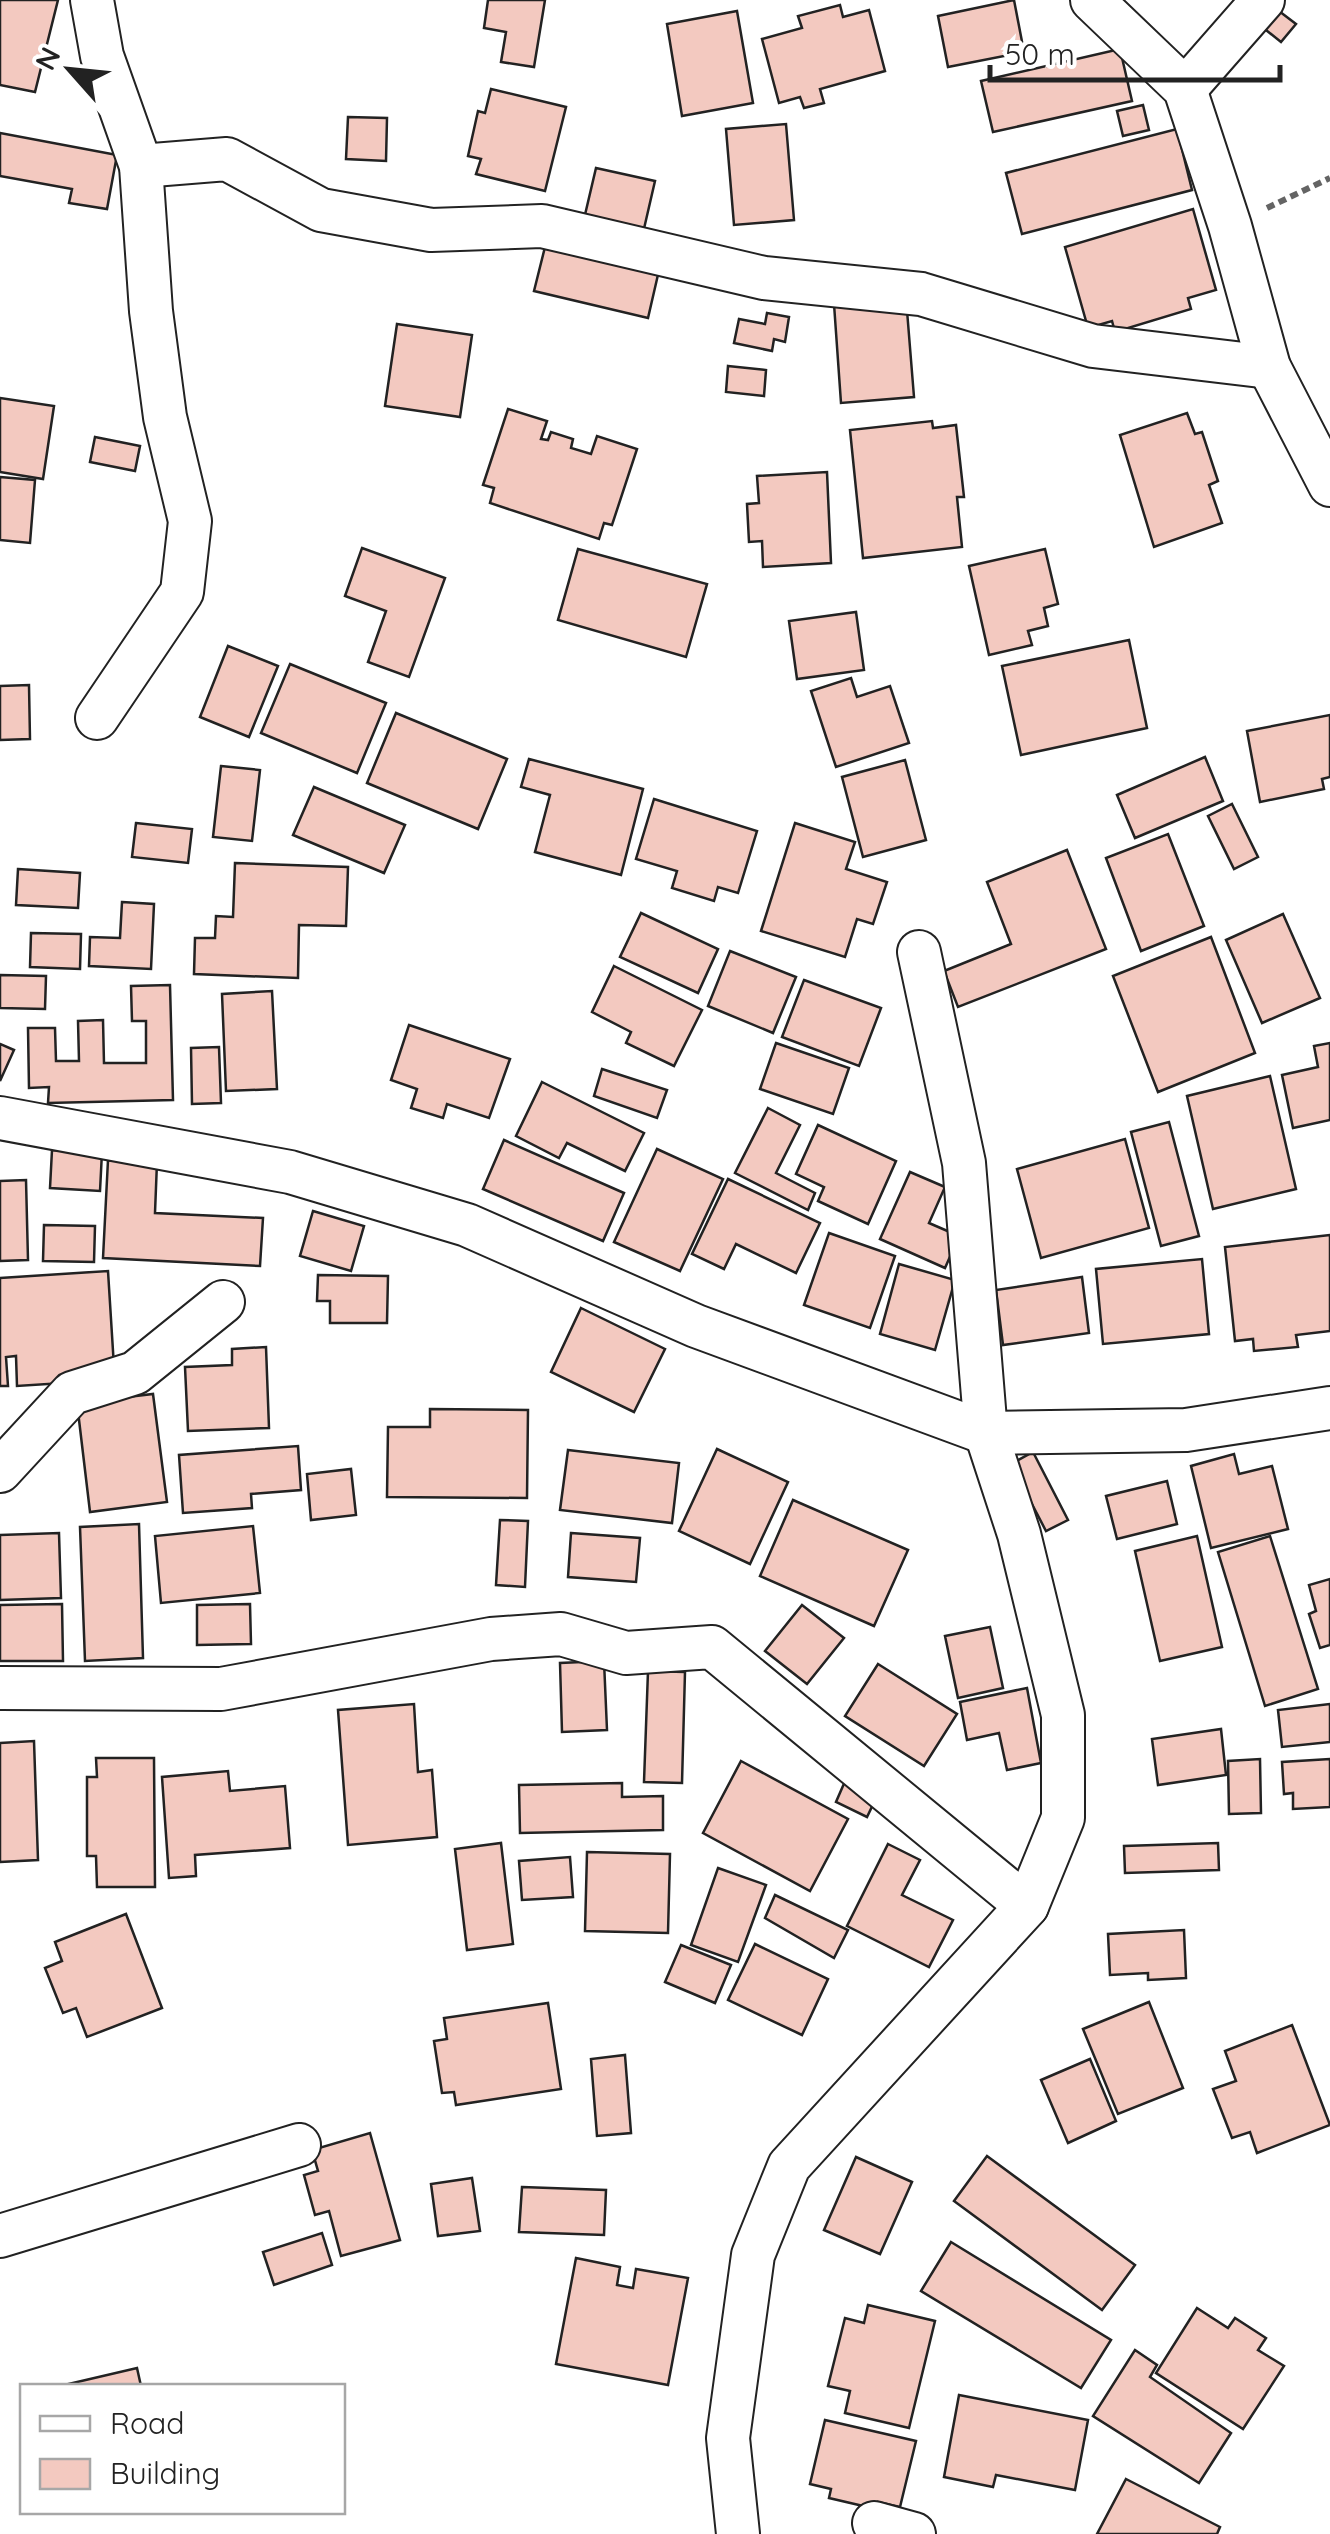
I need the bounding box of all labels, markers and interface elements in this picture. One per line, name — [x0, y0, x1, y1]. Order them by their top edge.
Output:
north arrow — [20, 20, 120, 120]
scale bar — [990, 20, 1280, 82]
text: 50 m — [1005, 35, 1075, 73]
text: N — [27, 41, 68, 76]
legend — [20, 2384, 345, 2514]
text: Road — [110, 2404, 184, 2442]
text: Building — [110, 2454, 220, 2492]

